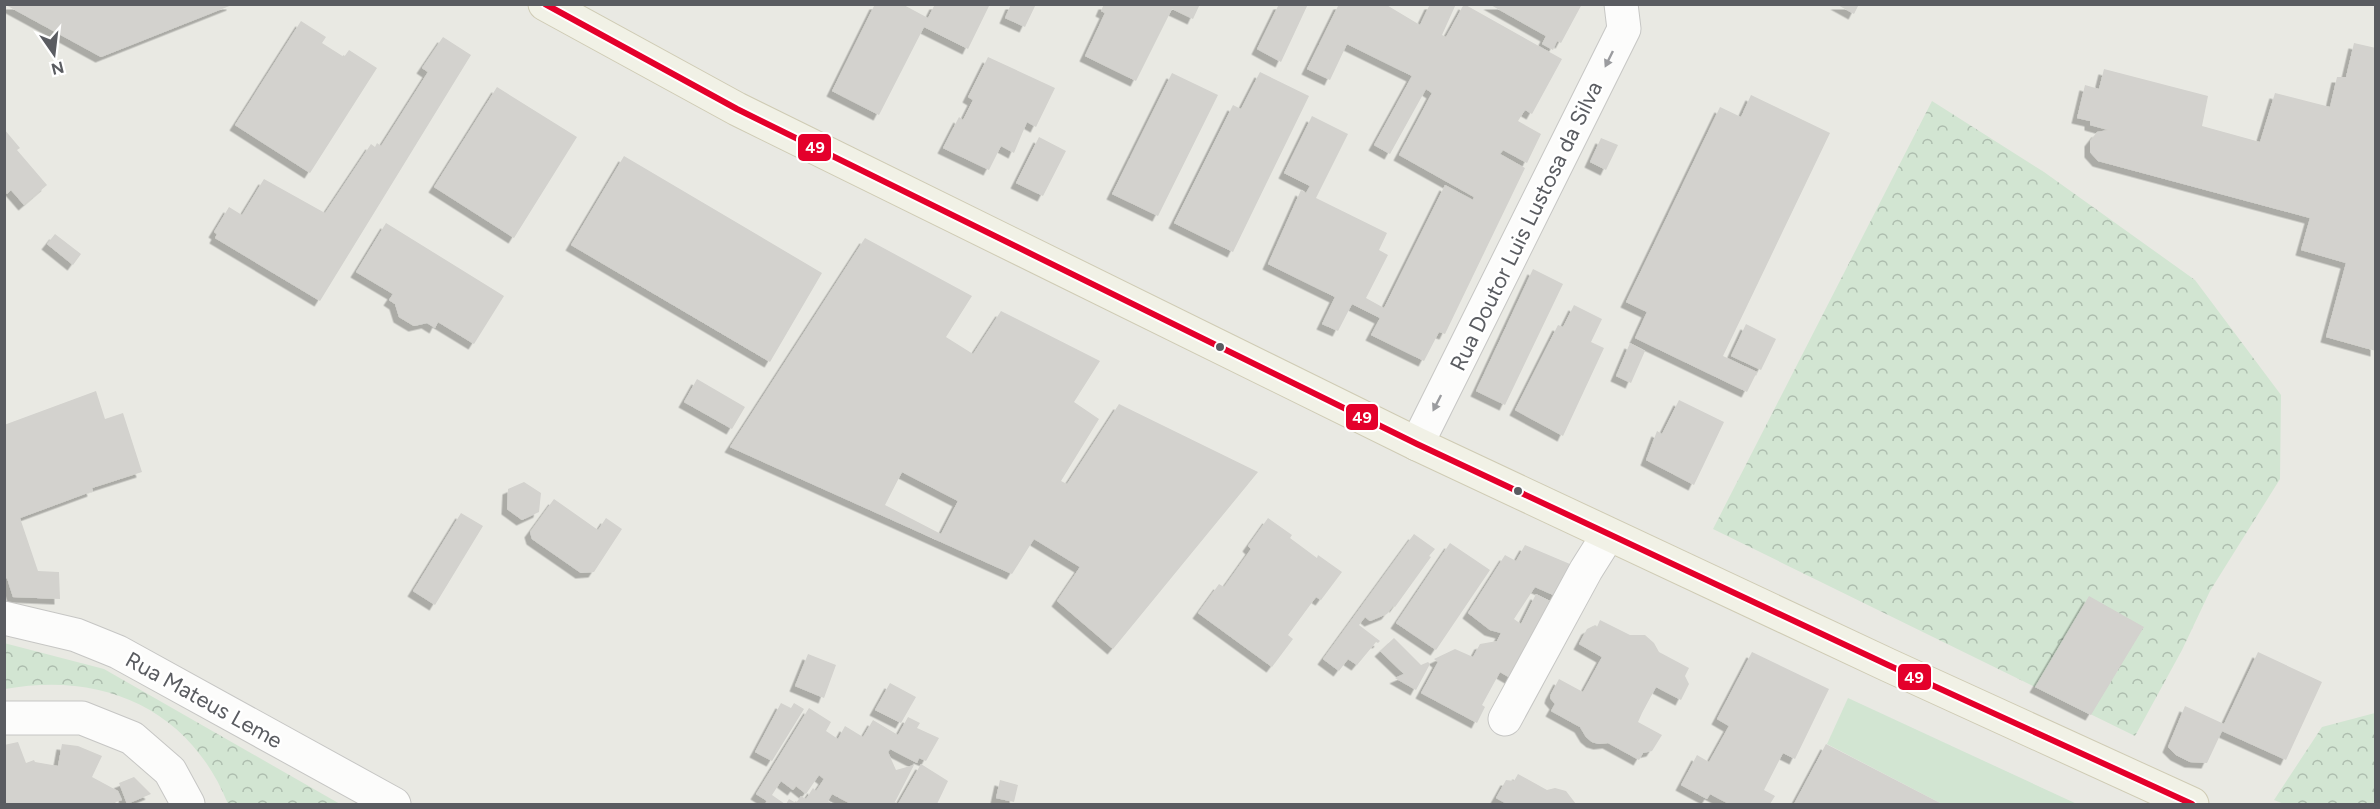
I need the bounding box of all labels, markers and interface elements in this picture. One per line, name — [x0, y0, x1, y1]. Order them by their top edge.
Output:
north arrow — [24, 24, 84, 84]
one-way arrow — [1604, 51, 1613, 68]
text: N — [49, 57, 66, 79]
street label: Rua Doutor Luis Lustosa da Silva — [1444, 77, 1608, 375]
line badge: 49 — [797, 133, 832, 162]
text: 49 — [805, 138, 825, 157]
unlabelled marker — [1214, 341, 1226, 353]
one-way arrow — [1433, 394, 1443, 412]
line badge: 49 — [1345, 403, 1379, 431]
text: 49 — [1352, 408, 1372, 427]
unlabelled marker — [1512, 485, 1524, 497]
street label: Rua Mateus Leme — [121, 646, 287, 754]
line badge: 49 — [1897, 663, 1932, 691]
text: 49 — [1904, 668, 1924, 687]

